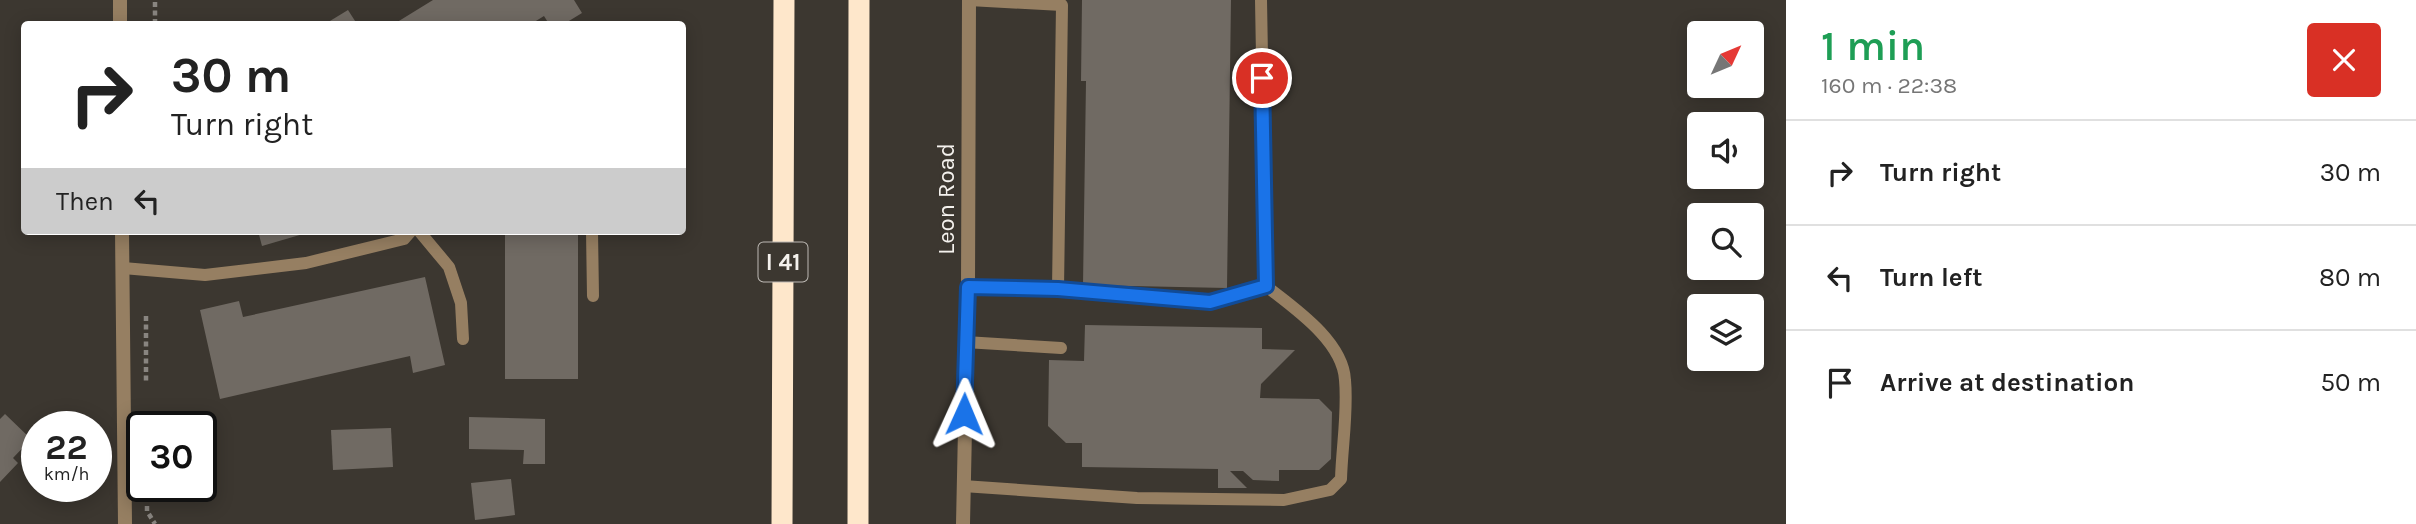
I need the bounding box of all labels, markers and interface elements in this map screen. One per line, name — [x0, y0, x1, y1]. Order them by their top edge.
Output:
north arrow — [1687, 21, 1764, 98]
map controls — [1687, 21, 1764, 371]
text: 1 min — [1821, 21, 1925, 71]
button: close — [2307, 23, 2381, 97]
text: 30 m — [171, 47, 291, 104]
pin — [1232, 48, 1292, 108]
icon: right — [56, 49, 147, 140]
icon: arrive — [1243, 59, 1281, 97]
text: 160 m · 22:38 — [1821, 72, 1957, 99]
text: Turn right — [171, 106, 313, 143]
button: sound — [1687, 112, 1764, 189]
street label: Leon Road — [932, 143, 960, 255]
icon: right — [1821, 154, 1859, 192]
text: Turn right — [1880, 157, 2001, 188]
text: 30 m — [2320, 157, 2381, 188]
icon: left — [128, 182, 166, 220]
text: Then — [56, 186, 114, 217]
button: search — [1687, 203, 1764, 280]
road number: I 41 — [758, 243, 808, 282]
icon: left — [1821, 259, 1859, 297]
text: Turn left — [1880, 262, 1982, 293]
text: 80 m — [2319, 262, 2381, 293]
button: layers — [1687, 294, 1764, 371]
icon: arrive — [1821, 364, 1859, 402]
text: Arrive at destination — [1880, 367, 2134, 398]
text: 50 m — [2320, 367, 2381, 398]
position arrow — [927, 377, 1001, 451]
speed limit sign: 30 — [126, 411, 217, 502]
text: 22 — [45, 427, 88, 468]
text: km/h — [44, 463, 89, 485]

